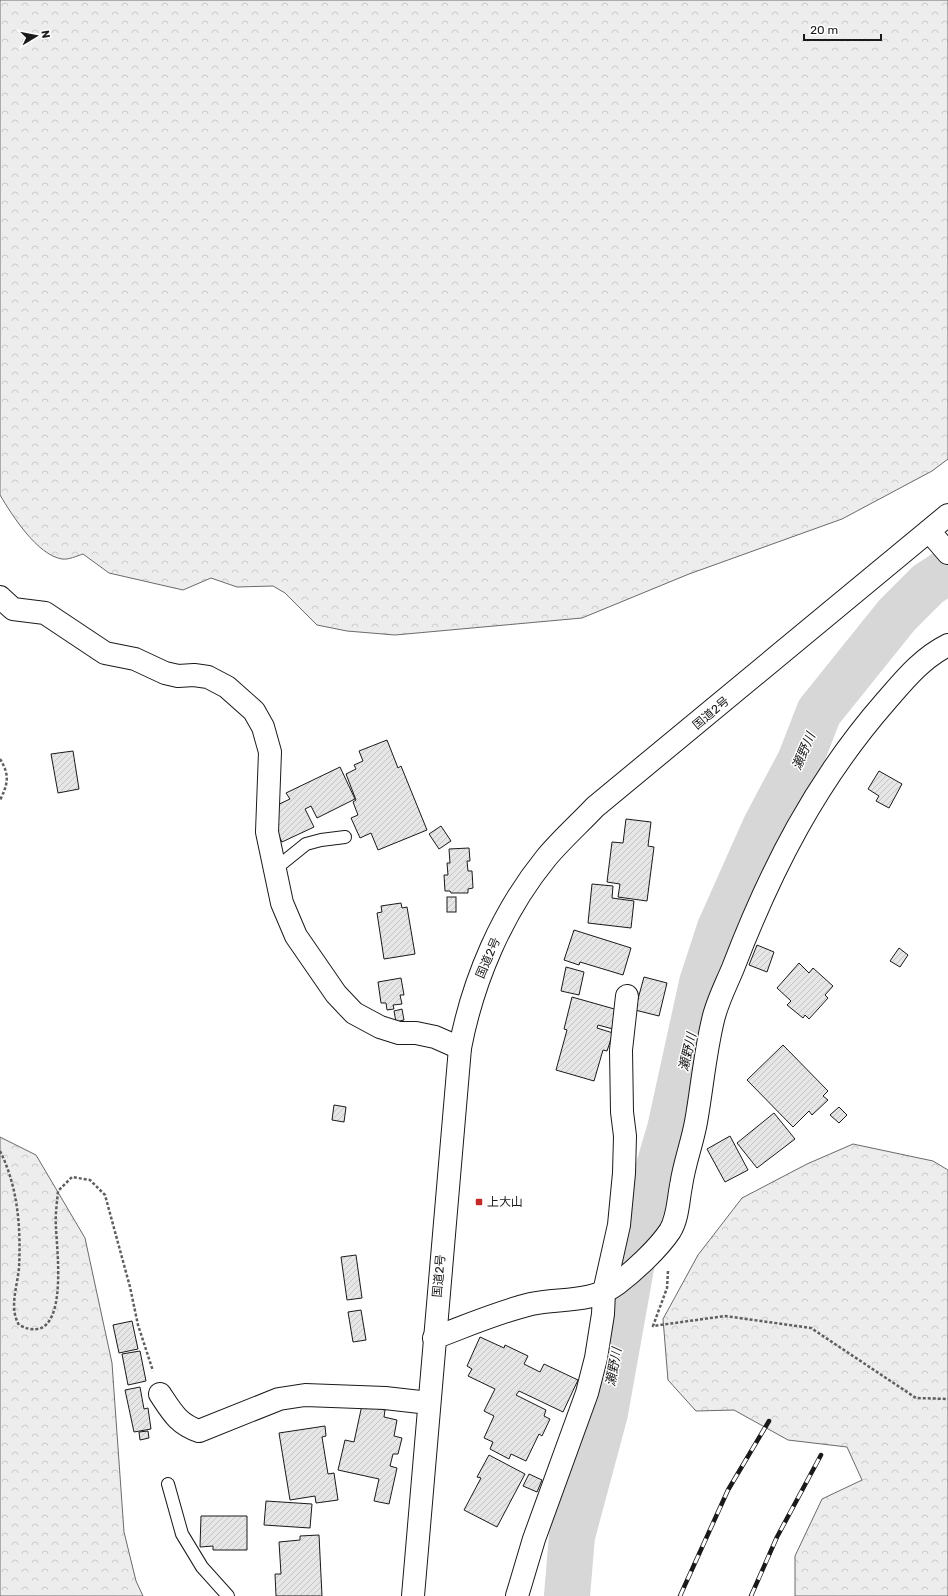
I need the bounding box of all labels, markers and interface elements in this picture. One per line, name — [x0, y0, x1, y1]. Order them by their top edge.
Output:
north arrow — [16, 16, 56, 56]
scale bar — [804, 16, 881, 42]
text: 20 m — [810, 23, 838, 37]
text: N — [38, 29, 52, 39]
street label: 国道2号 — [690, 694, 732, 732]
water label: 瀬野川 — [789, 728, 819, 772]
street label: 国道2号 — [473, 935, 503, 981]
water label: 瀬野川 — [676, 1029, 700, 1073]
place label: 上大山 — [487, 1195, 523, 1209]
marker: 上大山 — [474, 1197, 484, 1207]
street label: 国道2号 — [430, 1254, 448, 1298]
water label: 瀬野川 — [603, 1345, 625, 1388]

